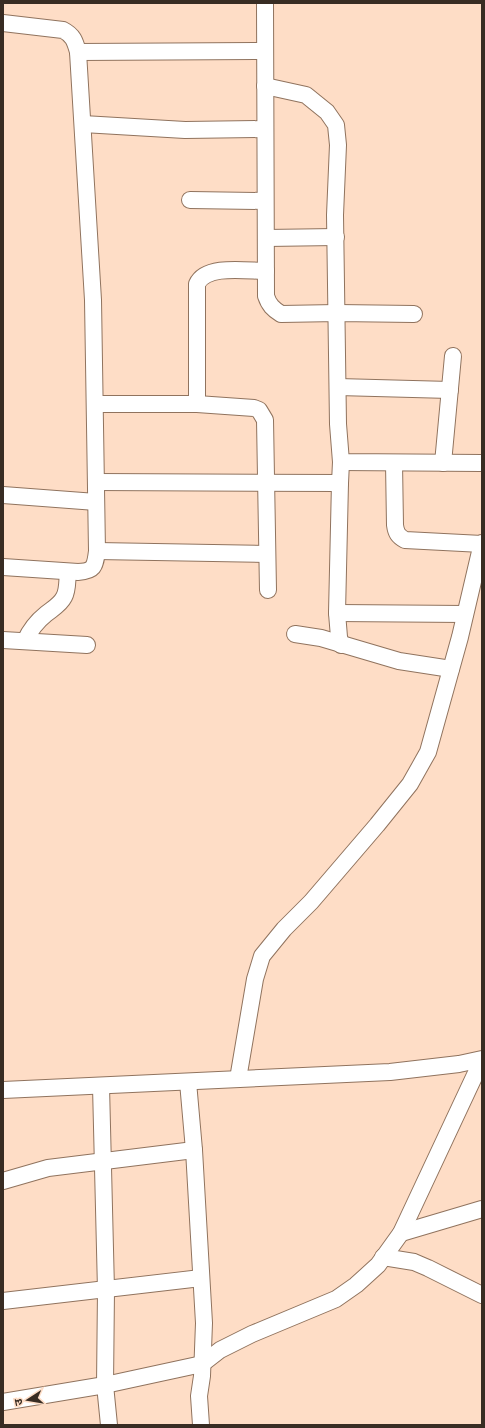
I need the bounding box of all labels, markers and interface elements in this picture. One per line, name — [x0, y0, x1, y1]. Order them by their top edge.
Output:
north arrow — [8, 1380, 48, 1420]
text: उ — [13, 1397, 25, 1406]

